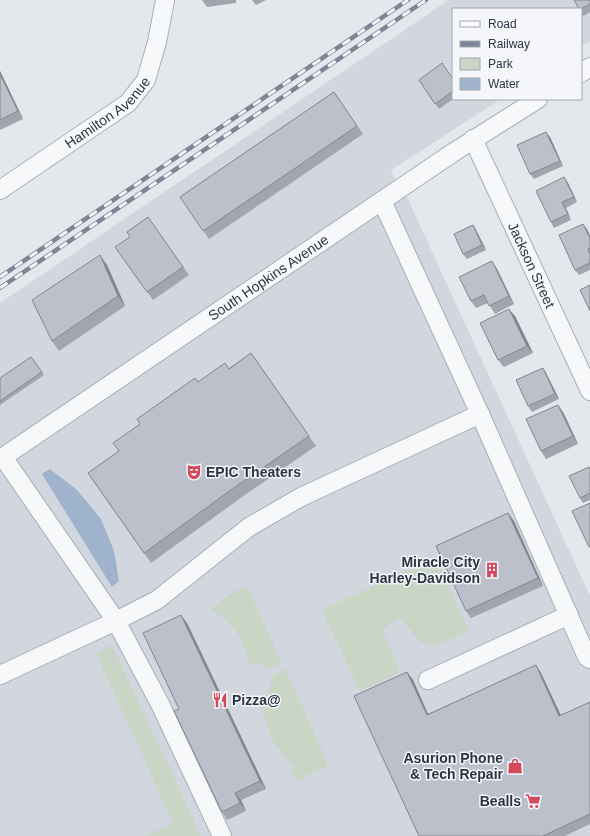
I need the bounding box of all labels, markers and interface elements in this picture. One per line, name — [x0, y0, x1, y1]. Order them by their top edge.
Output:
legend — [452, 8, 582, 100]
text: Road — [488, 17, 517, 31]
text: Railway — [488, 37, 530, 51]
text: Park — [488, 57, 514, 71]
street label: Hamilton Avenue — [62, 73, 154, 152]
text: Water — [488, 77, 520, 91]
street label: Jackson Street — [505, 220, 558, 311]
street label: South Hopkins Avenue — [205, 231, 332, 324]
theatre icon: EPIC Theaters — [185, 463, 203, 481]
place label: EPIC Theaters — [206, 464, 301, 480]
place label: Miracle City Harley-Davidson — [370, 554, 480, 586]
building icon: Miracle City Harley-Davidson — [483, 561, 501, 579]
restaurant icon: Pizza@ — [211, 691, 229, 709]
place label: Pizza@ — [232, 692, 281, 708]
place label: Asurion Phone & Tech Repair — [403, 750, 504, 782]
shop icon: Asurion Phone & Tech Repair — [506, 757, 524, 775]
supermarket icon: Bealls — [524, 792, 542, 810]
place label: Bealls — [480, 793, 521, 809]

